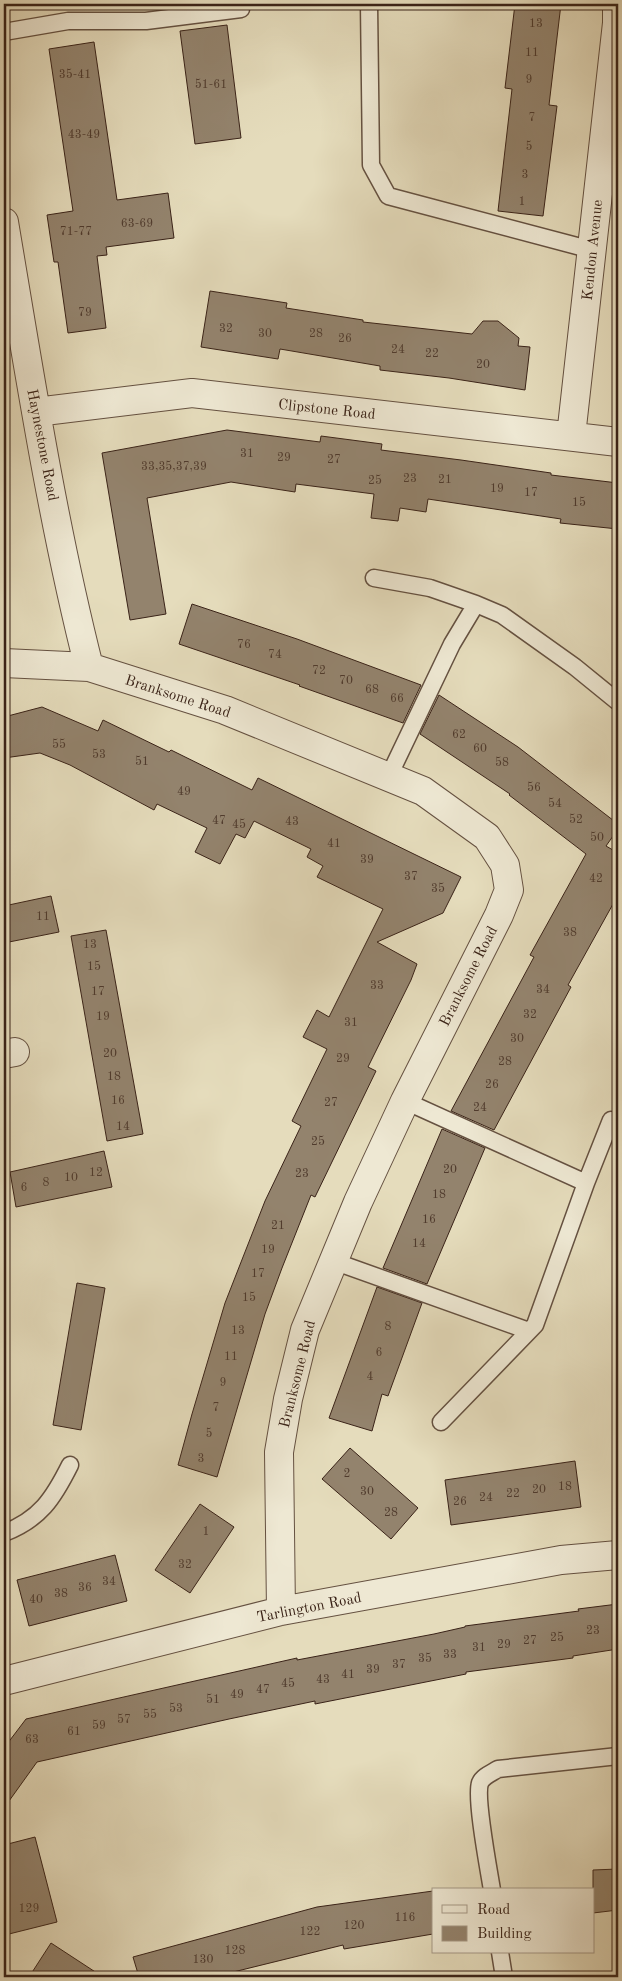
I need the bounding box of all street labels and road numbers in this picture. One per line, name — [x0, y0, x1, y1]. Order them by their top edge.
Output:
street label: Kendon Avenue — [581, 199, 606, 301]
street label: Haynestone Road — [23, 388, 60, 503]
street label: Clipstone Road — [277, 398, 376, 423]
street label: Branksome Road — [123, 673, 232, 722]
street label: Branksome Road — [438, 924, 501, 1029]
street label: Branksome Road — [278, 1319, 319, 1430]
street label: Tarlington Road — [256, 1591, 363, 1626]

